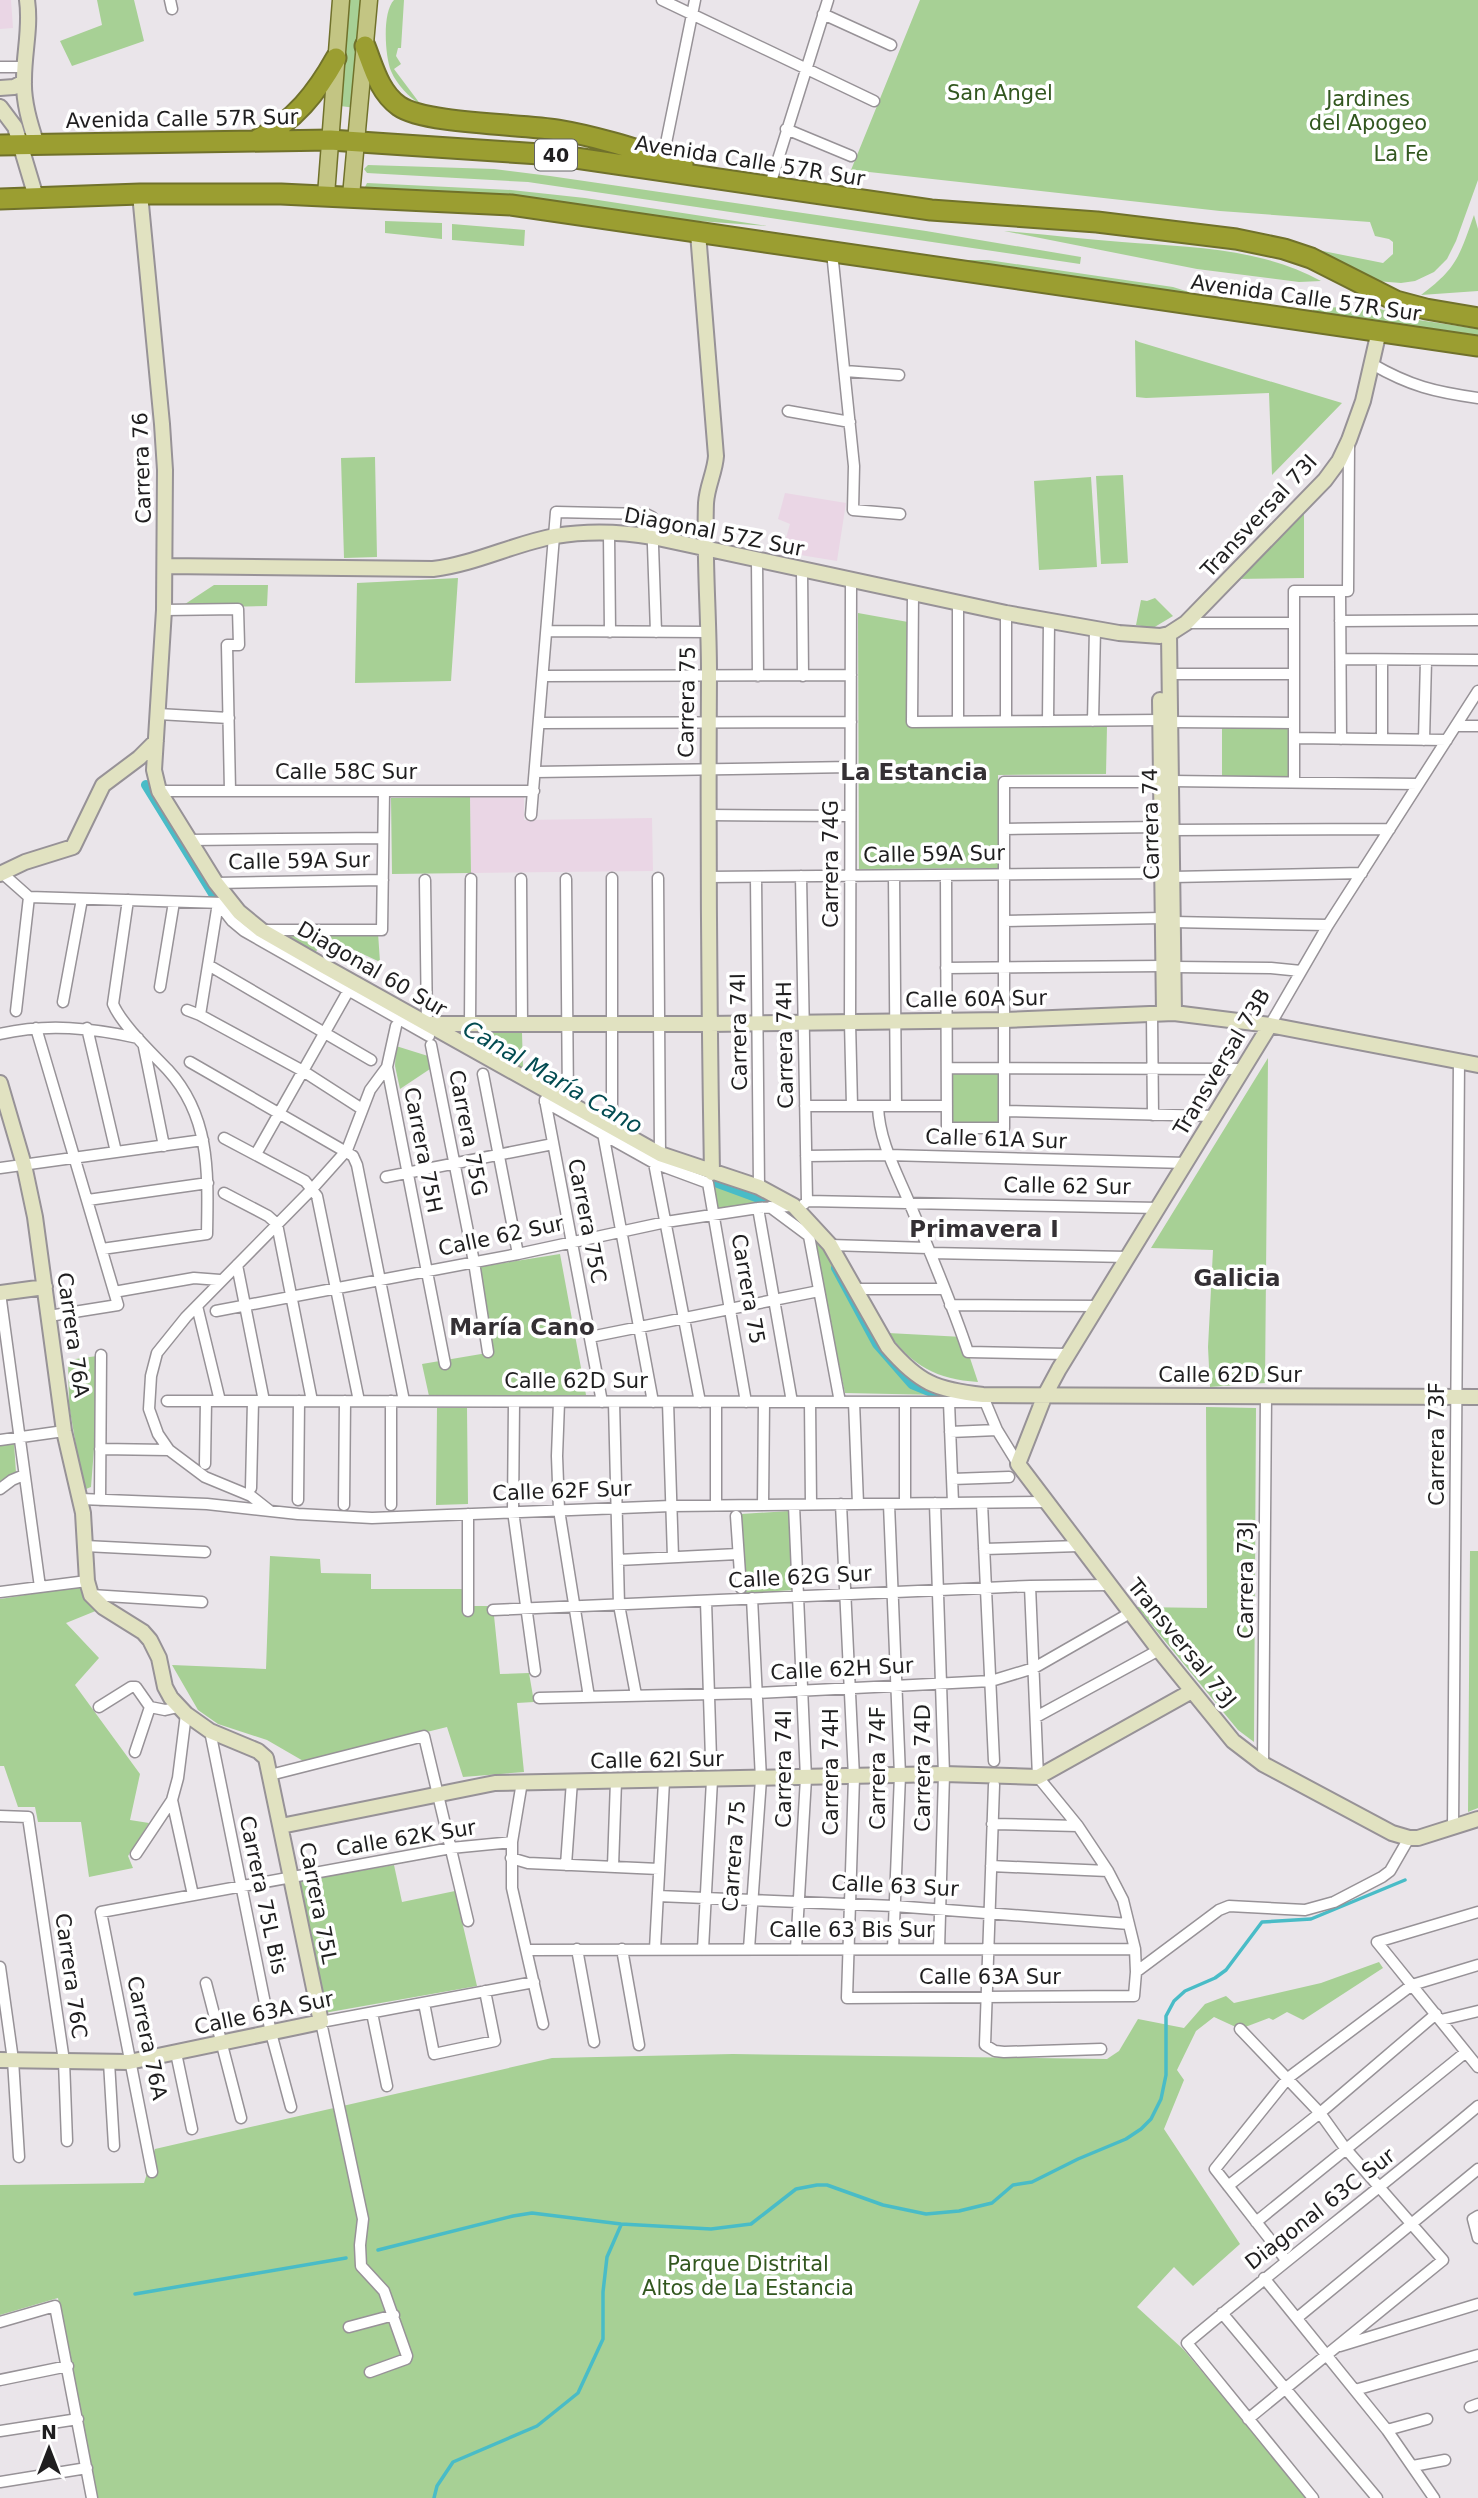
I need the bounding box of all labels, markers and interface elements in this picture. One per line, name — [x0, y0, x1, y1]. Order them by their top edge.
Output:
park label: San Angel — [947, 81, 1053, 105]
park label: Jardines del Apogeo — [1309, 87, 1427, 135]
street label: Avenida Calle 57R Sur — [66, 105, 299, 133]
street label: Avenida Calle 57R Sur — [633, 131, 867, 191]
road number: 40 — [535, 140, 577, 170]
park label: La Fe — [1373, 142, 1429, 166]
street label: Avenida Calle 57R Sur — [1189, 270, 1423, 326]
street label: Carrera 76 — [128, 412, 156, 524]
street label: Transversal 73I — [1195, 450, 1322, 583]
street label: Diagonal 57Z Sur — [622, 503, 806, 561]
street label: Carrera 75 — [674, 646, 700, 758]
district label: La Estancia — [840, 759, 988, 785]
street label: Calle 58C Sur — [275, 760, 417, 784]
street label: Carrera 74 — [1138, 768, 1164, 880]
street label: Carrera 74G — [819, 800, 843, 928]
street label: Calle 59A Sur — [863, 841, 1005, 867]
street label: Calle 59A Sur — [228, 848, 370, 874]
street label: Diagonal 60 Sur — [293, 917, 451, 1022]
street label: Carrera 74I — [726, 973, 752, 1091]
street label: Carrera 74H — [772, 981, 798, 1109]
street label: Transversal 73B — [1168, 984, 1275, 1141]
street label: Calle 60A Sur — [905, 986, 1047, 1012]
water label: Canal María Cano — [459, 1015, 647, 1139]
street label: Carrera 75G — [444, 1068, 492, 1198]
street label: Carrera 75H — [399, 1085, 447, 1215]
street label: Calle 61A Sur — [925, 1125, 1068, 1153]
street label: Carrera 75C — [563, 1157, 611, 1285]
street label: Calle 62 Sur — [1003, 1173, 1131, 1199]
street label: Calle 62 Sur — [436, 1211, 566, 1261]
district label: Primavera I — [909, 1216, 1059, 1242]
street label: Carrera 75 — [726, 1232, 770, 1346]
district label: Galicia — [1193, 1265, 1281, 1291]
street label: Carrera 76A — [52, 1271, 94, 1400]
district label: María Cano — [449, 1314, 595, 1340]
street label: Calle 62D Sur — [1158, 1363, 1302, 1387]
street label: Calle 62D Sur — [504, 1369, 648, 1393]
street label: Carrera 73F — [1425, 1382, 1449, 1506]
street label: Calle 62F Sur — [492, 1477, 633, 1505]
street label: Carrera 73J — [1234, 1521, 1258, 1639]
street label: Calle 62G Sur — [728, 1561, 873, 1593]
street label: Transversal 73J — [1122, 1573, 1241, 1712]
street label: Calle 62H Sur — [770, 1653, 915, 1685]
street label: Carrera 74D — [911, 1704, 935, 1832]
street label: Carrera 74F — [866, 1706, 890, 1830]
street label: Carrera 74H — [819, 1708, 843, 1836]
street label: Carrera 74I — [772, 1710, 796, 1828]
street label: Calle 62I Sur — [590, 1747, 724, 1773]
street label: Carrera 75 — [718, 1799, 750, 1913]
street label: Carrera 75L Bis — [234, 1814, 292, 1976]
street label: Calle 62K Sur — [334, 1815, 478, 1861]
street label: Carrera 75L — [294, 1840, 342, 1966]
street label: Calle 63 Sur — [831, 1871, 960, 1901]
street label: Carrera 76C — [50, 1912, 92, 2040]
street label: Calle 63 Bis Sur — [769, 1918, 935, 1942]
street label: Calle 63A Sur — [919, 1965, 1061, 1989]
street label: Carrera 76A — [122, 1974, 172, 2103]
street label: Calle 63A Sur — [192, 1986, 336, 2039]
street label: Diagonal 63C Sur — [1240, 2143, 1400, 2275]
park label: Parque Distrital Altos de La Estancia — [642, 2252, 854, 2300]
north arrow — [14, 2414, 84, 2484]
text: N — [41, 2421, 57, 2443]

